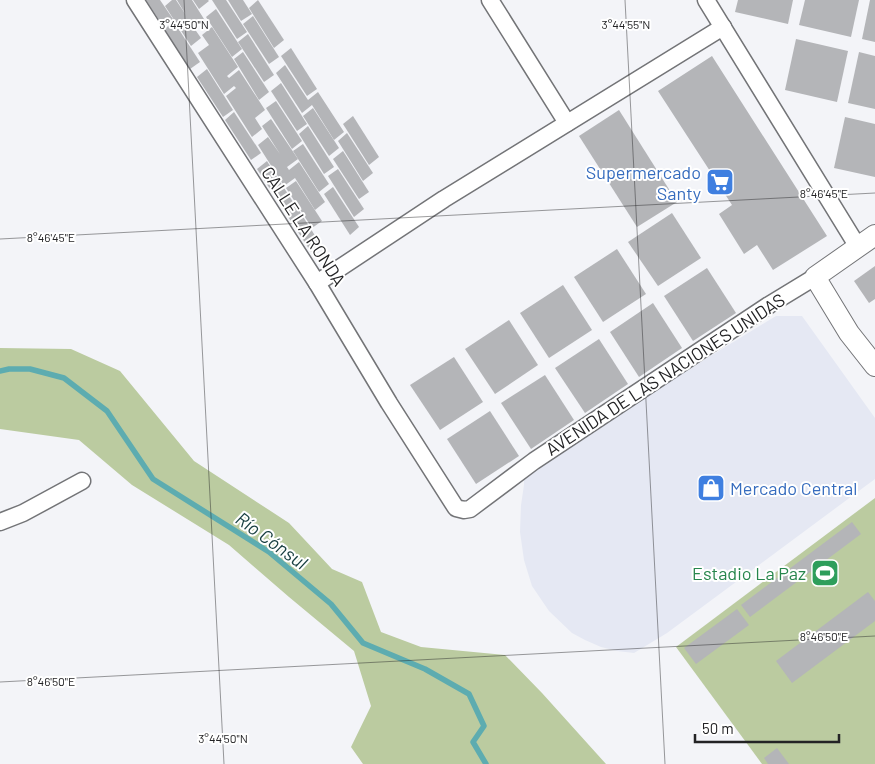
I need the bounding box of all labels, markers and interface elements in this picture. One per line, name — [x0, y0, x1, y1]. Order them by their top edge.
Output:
text: 3°44'50"N — [159, 17, 209, 31]
text: 3°44'55"N — [602, 17, 650, 31]
place label: Supermercado Santy — [586, 161, 701, 204]
street label: CALLE LA RONDA — [257, 162, 351, 290]
supermarket icon: Supermercado Santy — [705, 167, 735, 197]
text: 8°46'45"E — [800, 186, 848, 200]
text: 8°46'45"E — [27, 230, 75, 244]
street label: AVENIDA DE LAS NACIONES UNIDAS — [541, 288, 789, 460]
shop icon: Mercado Central — [696, 473, 726, 503]
place label: Mercado Central — [730, 477, 857, 499]
water label: Río Cónsul — [232, 506, 313, 574]
sports icon: Estadio La Paz — [810, 558, 840, 588]
place label: Estadio La Paz — [692, 562, 806, 584]
text: 8°46'50"E — [800, 629, 848, 643]
text: 8°46'50"E — [27, 674, 75, 688]
scale bar — [695, 712, 839, 744]
text: 50 m — [702, 719, 734, 737]
text: 3°44'50"N — [198, 731, 248, 745]

